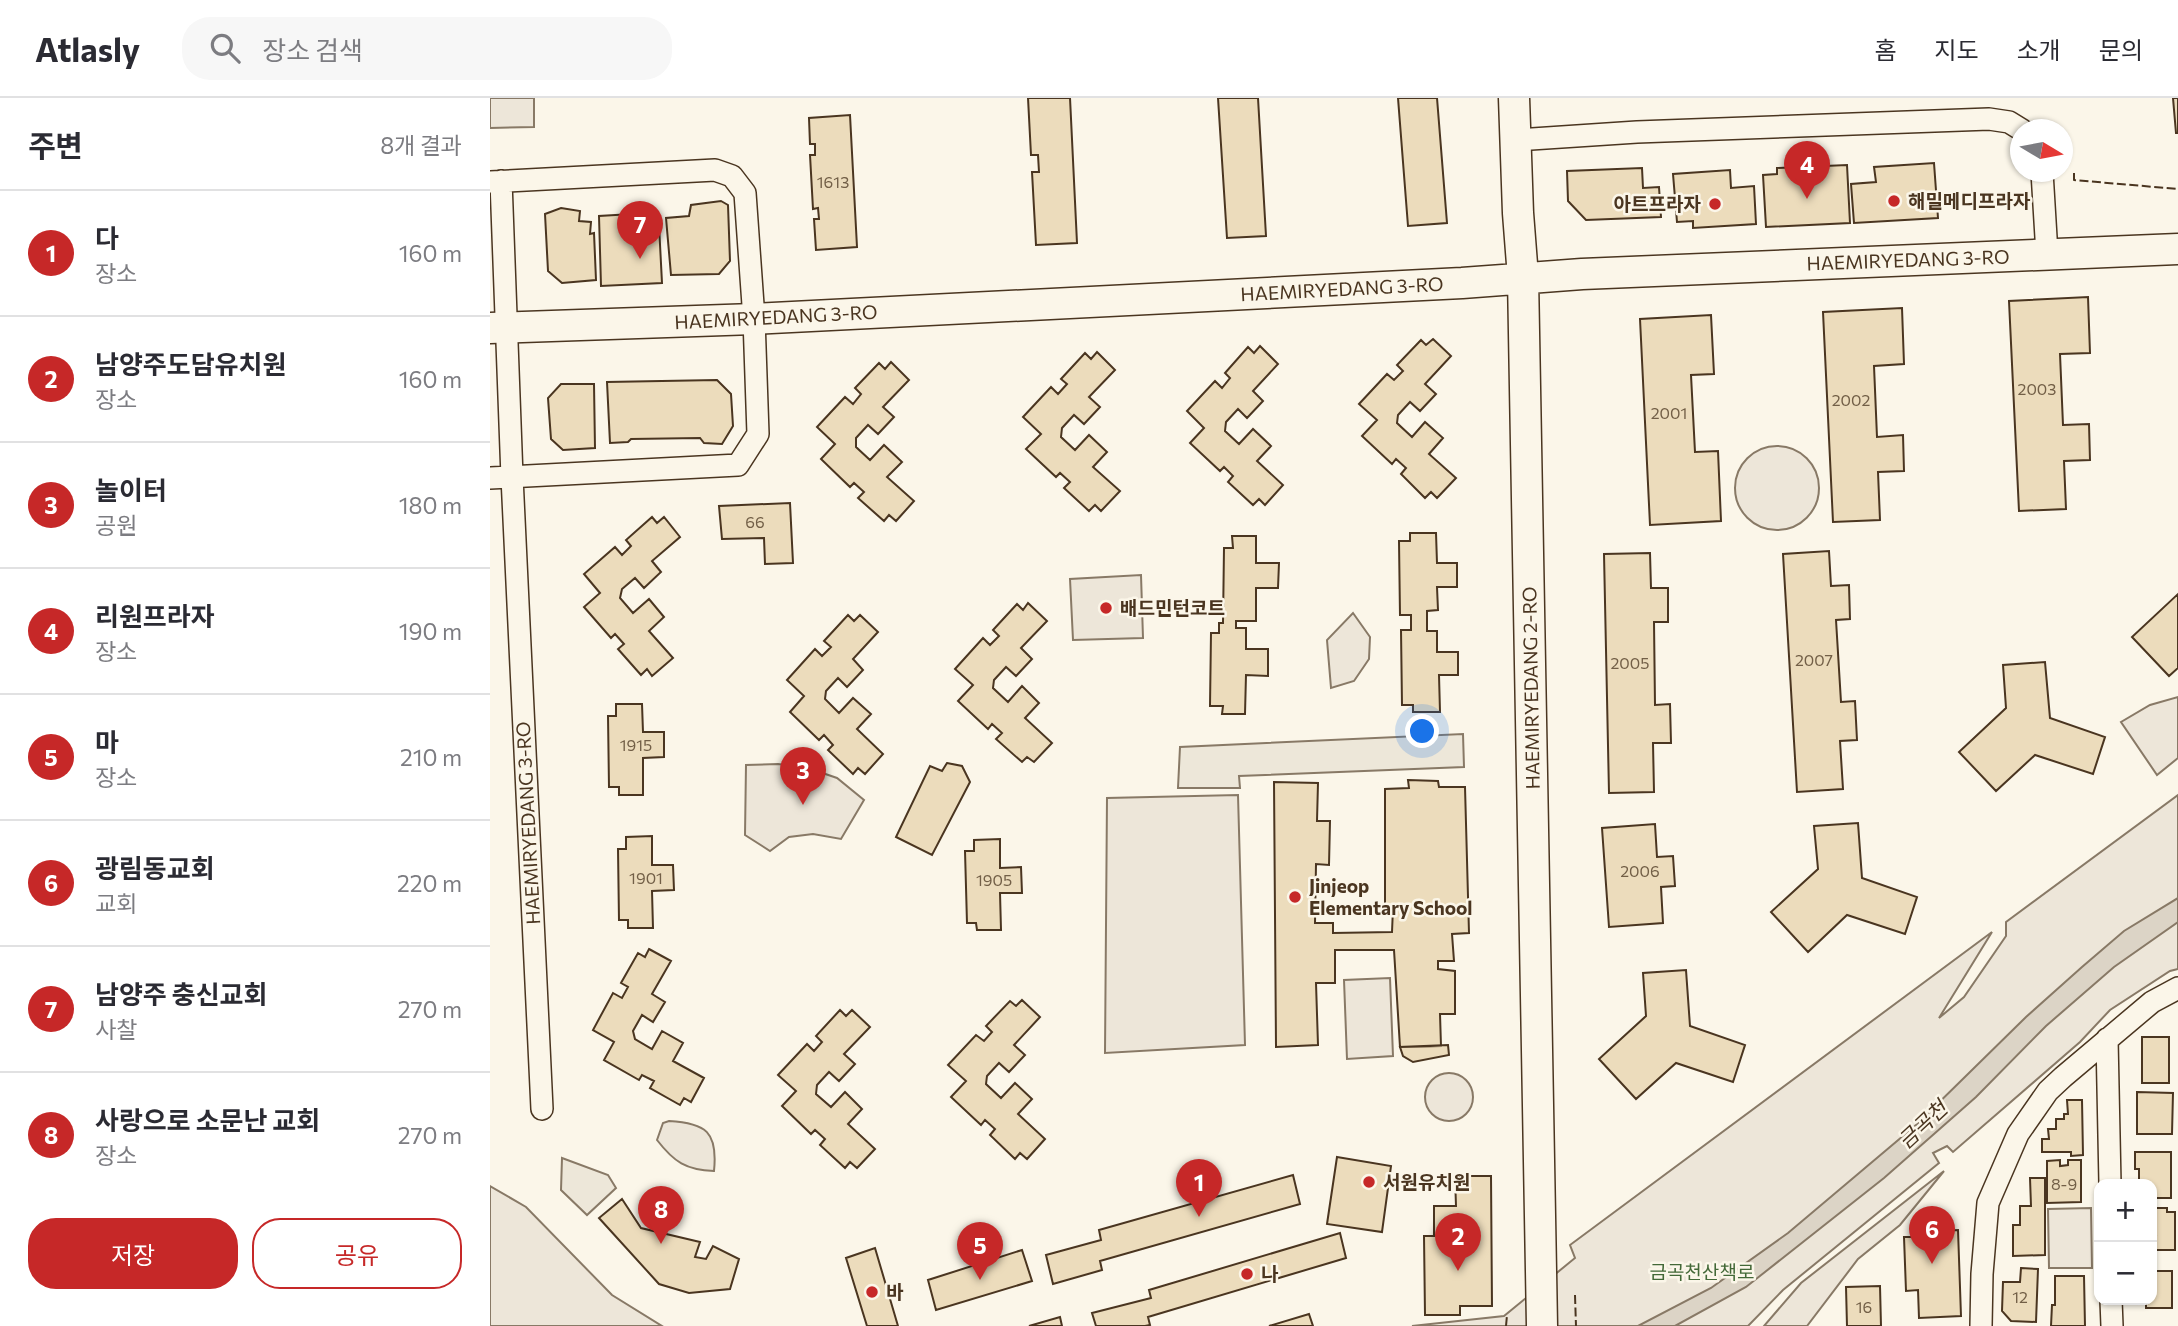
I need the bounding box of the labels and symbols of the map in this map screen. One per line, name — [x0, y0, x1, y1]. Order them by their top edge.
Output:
north arrow — [2010, 119, 2073, 182]
pin: 4 — [1784, 141, 1830, 199]
house number: 1613 — [817, 172, 849, 191]
place label: 해밀메디프라자 — [1908, 189, 2031, 212]
place label: 아트프라자 — [1614, 192, 1702, 215]
marker: 해밀메디프라자 — [1886, 193, 1902, 209]
marker: 아트프라자 — [1707, 196, 1723, 212]
pin: 7 — [617, 201, 663, 259]
street label: HAEMIRYEDANG 3-RO — [1806, 244, 2010, 275]
street label: HAEMIRYEDANG 3-RO — [1240, 272, 1444, 305]
street label: HAEMIRYEDANG 3-RO — [674, 300, 878, 333]
house number: 2003 — [2018, 379, 2056, 398]
house number: 2002 — [1832, 390, 1870, 409]
house number: 2001 — [1651, 403, 1687, 422]
house number: 66 — [745, 512, 765, 531]
street label: HAEMIRYEDANG 2-RO — [1517, 586, 1544, 790]
place label: 배드민턴코트 — [1120, 596, 1225, 619]
marker: 배드민턴코트 — [1098, 600, 1114, 616]
house number: 2007 — [1795, 650, 1833, 669]
house number: 2005 — [1611, 653, 1649, 672]
your location — [1405, 714, 1439, 748]
street label: HAEMIRYEDANG 3-RO — [511, 721, 544, 925]
house number: 1915 — [620, 735, 652, 754]
pin: 3 — [780, 747, 826, 805]
house number: 2006 — [1620, 861, 1660, 880]
house number: 1901 — [629, 868, 663, 887]
house number: 1905 — [976, 870, 1012, 889]
place label: Jinjeop Elementary School — [1309, 874, 1473, 919]
marker: Jinjeop Elementary School — [1287, 889, 1303, 905]
water label: 금곡천 — [1892, 1093, 1954, 1153]
pin: 1 — [1176, 1159, 1222, 1217]
place label: 서원유치원 — [1383, 1170, 1470, 1193]
marker: 서원유치원 — [1361, 1174, 1377, 1190]
house number: 8-9 — [2051, 1174, 2077, 1193]
pin: 8 — [638, 1186, 684, 1244]
pin: 6 — [1909, 1206, 1955, 1264]
pin: 2 — [1435, 1213, 1481, 1271]
pin: 5 — [957, 1222, 1003, 1280]
park label: 금곡천산책로 — [1650, 1260, 1754, 1283]
place label: 나 — [1261, 1262, 1279, 1285]
marker: 나 — [1239, 1266, 1255, 1282]
place label: 바 — [886, 1280, 904, 1303]
marker: 바 — [864, 1284, 880, 1300]
house number: 12 — [2012, 1287, 2028, 1306]
house number: 16 — [1856, 1297, 1872, 1316]

